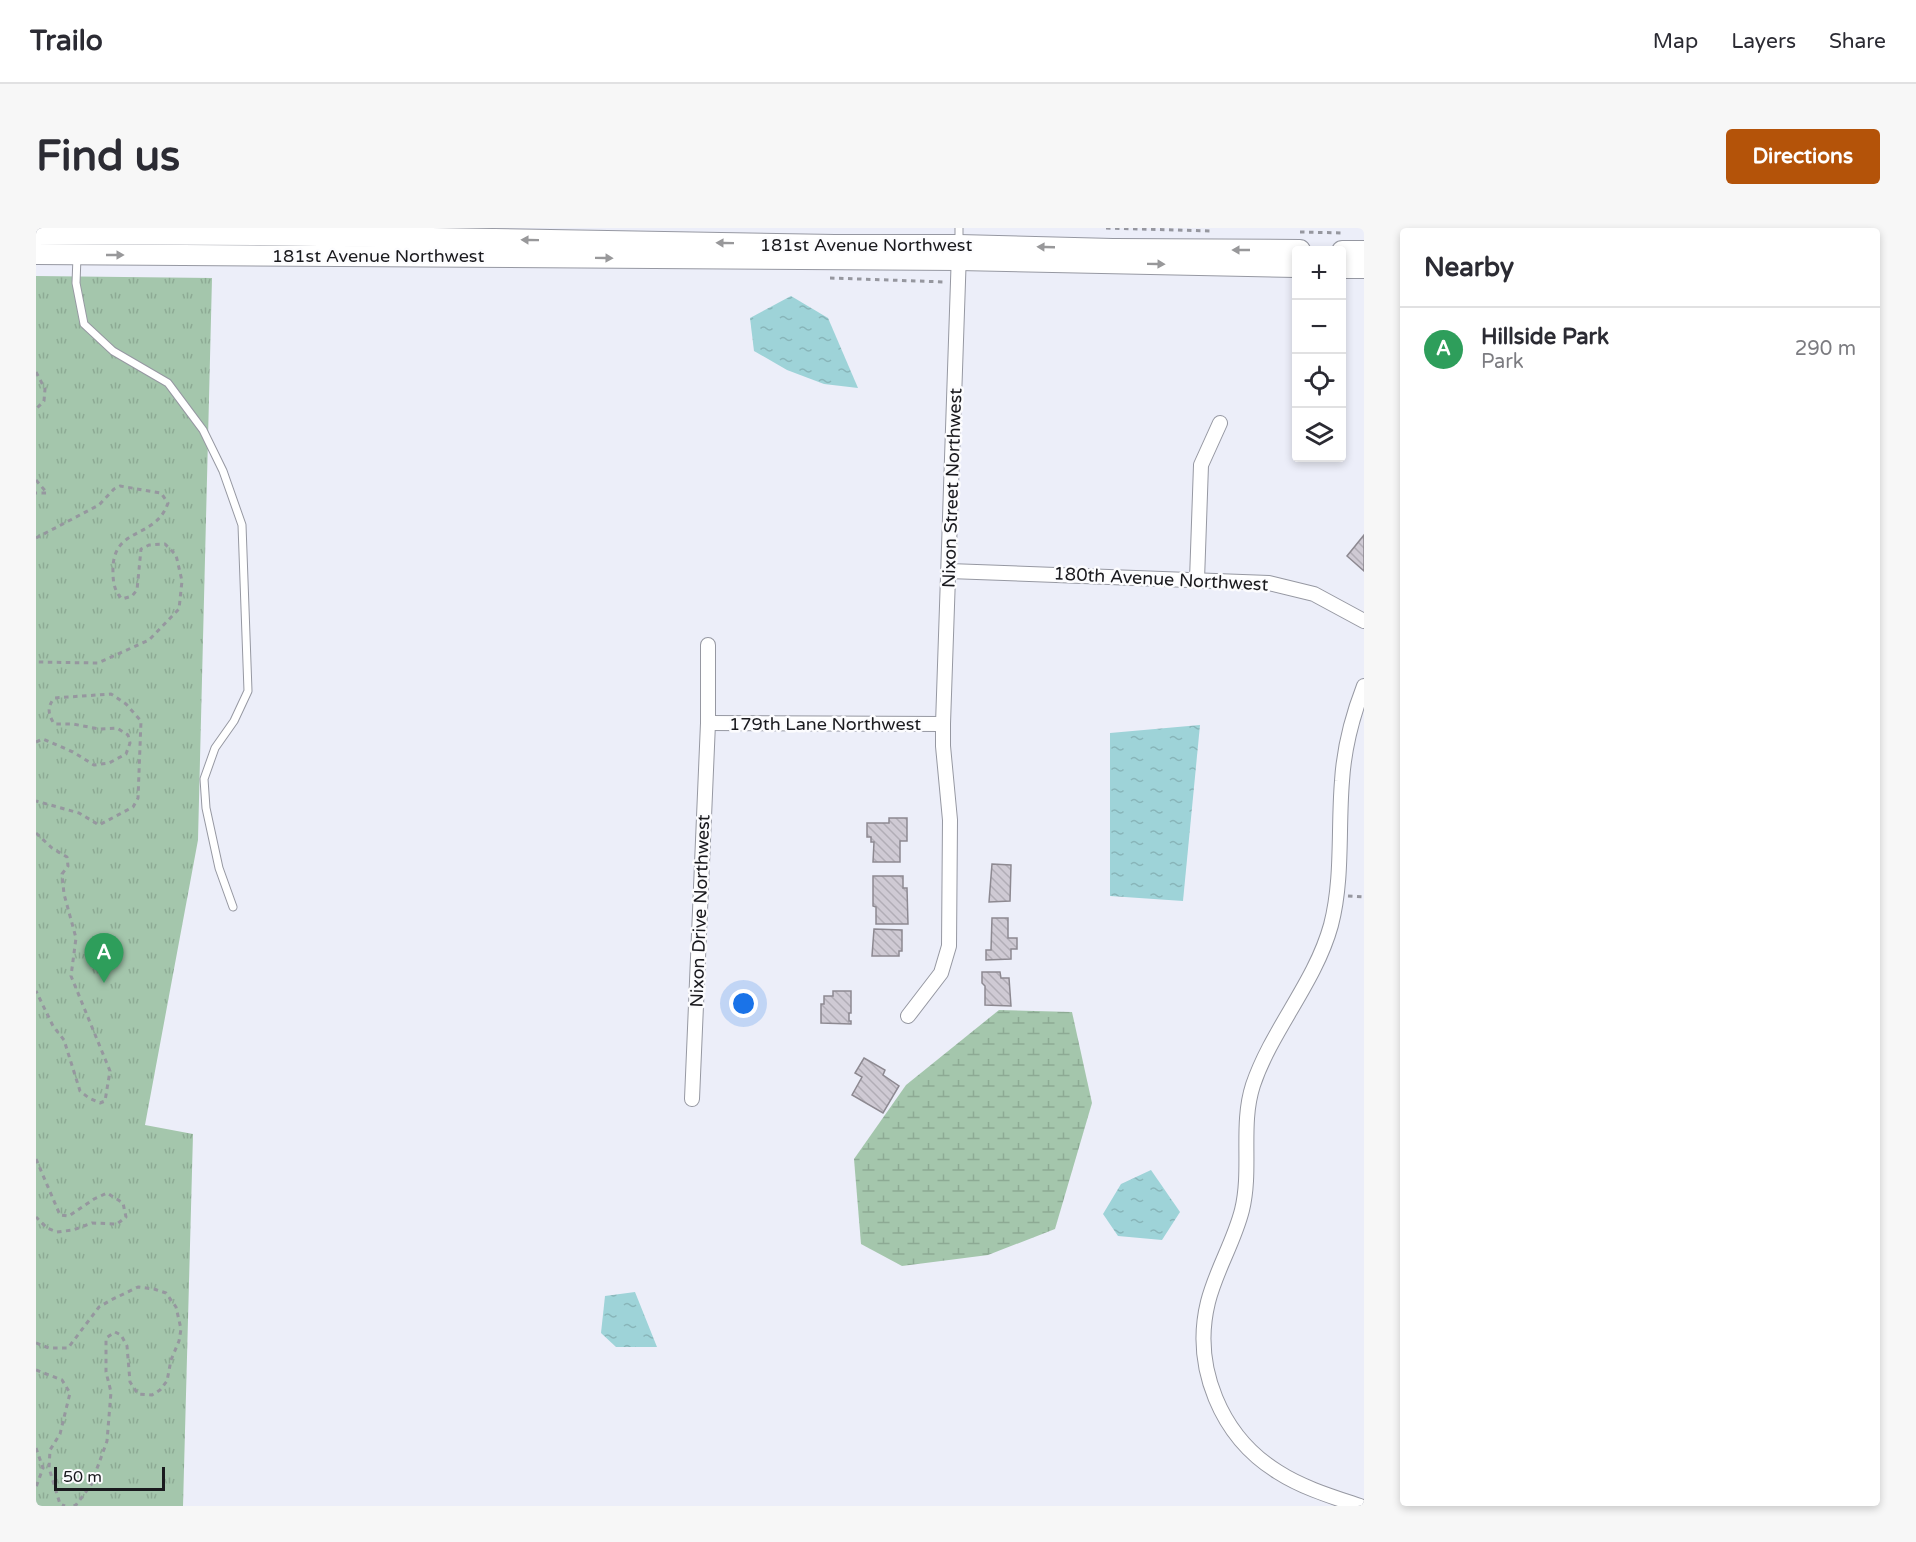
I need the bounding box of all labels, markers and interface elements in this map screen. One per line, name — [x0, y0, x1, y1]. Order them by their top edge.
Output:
text: Trailo — [30, 24, 103, 58]
text: Map — [1653, 29, 1698, 54]
text: Layers — [1731, 29, 1796, 54]
text: Share — [1829, 29, 1886, 54]
button: Directions — [1726, 129, 1880, 184]
text: Find us — [36, 131, 180, 182]
street label: 181st Avenue Northwest — [760, 234, 972, 256]
one-way arrow — [521, 235, 540, 244]
one-way arrow — [716, 238, 735, 248]
one-way arrow — [1037, 242, 1056, 252]
street label: 181st Avenue Northwest — [272, 245, 484, 267]
one-way arrow — [1232, 245, 1251, 255]
map controls — [1292, 246, 1346, 462]
button: + — [1292, 246, 1346, 300]
one-way arrow — [106, 250, 125, 260]
text: Nearby — [1424, 252, 1514, 283]
one-way arrow — [595, 253, 614, 263]
one-way arrow — [1147, 259, 1166, 269]
button: − — [1292, 300, 1346, 354]
text: Hillside Park — [1481, 324, 1609, 350]
text: A — [1436, 337, 1451, 361]
text: 290 m — [1795, 337, 1856, 361]
text: Park — [1481, 350, 1524, 374]
button: locate — [1292, 354, 1346, 408]
street label: Nixon Street Northwest — [938, 387, 966, 589]
button: layers — [1292, 408, 1346, 462]
street label: 180th Avenue Northwest — [1053, 562, 1269, 596]
street label: 179th Lane Northwest — [729, 713, 921, 735]
street label: Nixon Drive Northwest — [686, 814, 714, 1008]
pin: A — [84, 934, 124, 983]
your location — [729, 989, 758, 1018]
scale bar — [54, 1464, 165, 1492]
text: 50 m — [63, 1467, 102, 1487]

